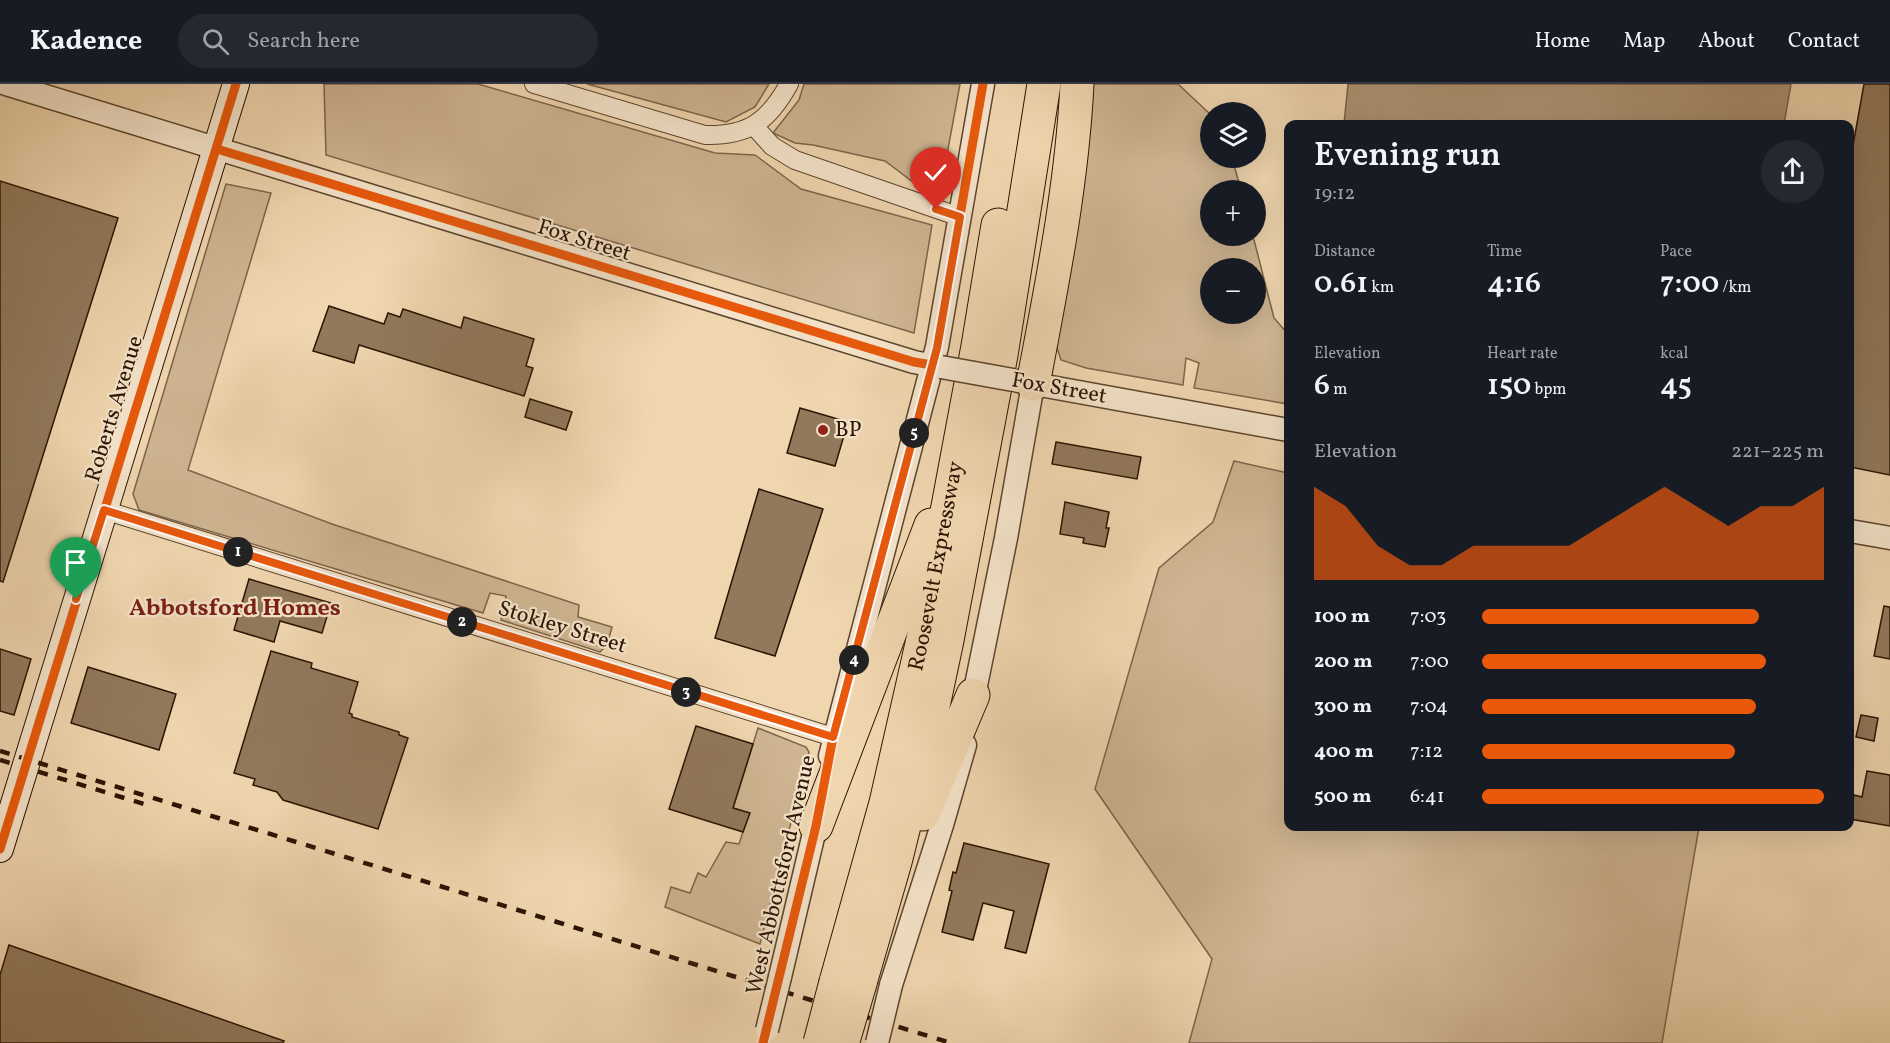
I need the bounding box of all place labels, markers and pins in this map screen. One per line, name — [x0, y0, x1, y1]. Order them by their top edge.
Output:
pin — [910, 147, 961, 209]
place label: BP — [835, 415, 862, 446]
pin: 5 — [899, 418, 929, 448]
marker: BP — [816, 423, 830, 437]
pin — [50, 537, 101, 599]
pin: 1 — [223, 537, 253, 567]
pin: 2 — [447, 607, 477, 637]
pin: 4 — [839, 645, 869, 675]
pin: 3 — [671, 677, 701, 707]

